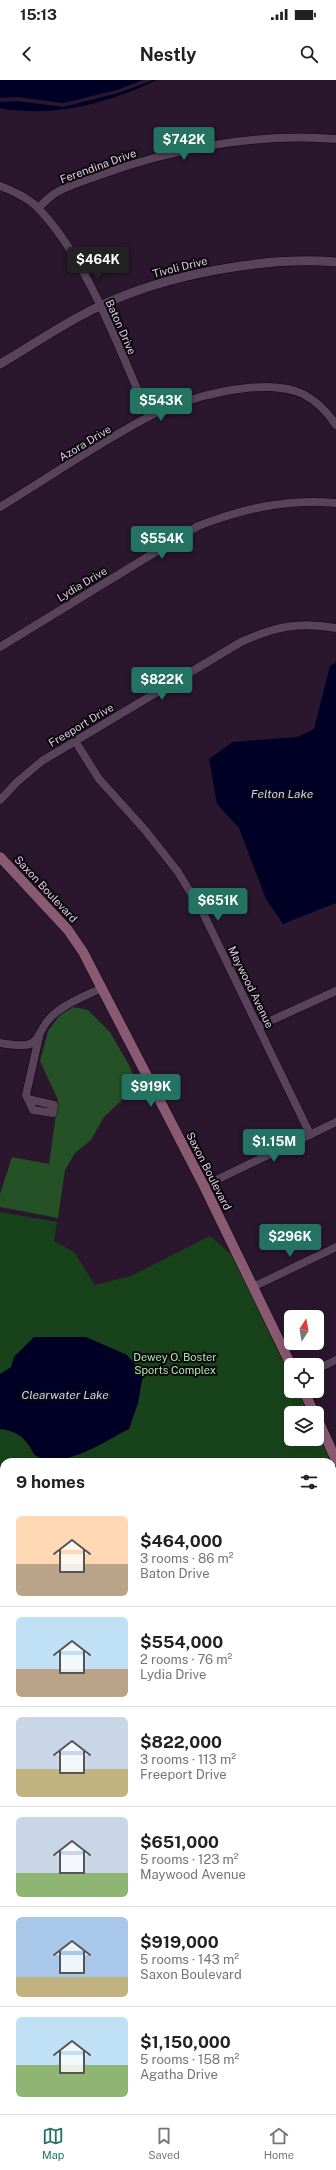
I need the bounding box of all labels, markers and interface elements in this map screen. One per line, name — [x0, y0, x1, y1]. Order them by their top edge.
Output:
text: 15:13 — [20, 6, 57, 23]
icon: back — [16, 43, 38, 65]
icon: search — [298, 43, 320, 65]
text: Nestly — [140, 44, 196, 65]
pin: $742K — [156, 127, 212, 161]
text: $742K — [163, 132, 205, 147]
street label: Ferendina Drive — [58, 147, 138, 185]
pin: $464K — [70, 247, 126, 281]
text: $464K — [76, 252, 120, 267]
street label: Tivoli Drive — [151, 254, 209, 280]
street label: Baton Drive — [104, 298, 138, 356]
pin: $543K — [133, 388, 189, 422]
text: $543K — [139, 393, 183, 408]
street label: Azora Drive — [57, 423, 113, 463]
pin: $554K — [134, 526, 190, 560]
text: $554K — [140, 531, 184, 546]
street label: Lydia Drive — [55, 564, 109, 604]
pin: $822K — [134, 667, 190, 701]
text: $822K — [140, 672, 184, 687]
street label: Freeport Drive — [46, 701, 116, 749]
water label: Felton Lake — [251, 787, 314, 801]
street label: Saxon Boulevard — [12, 853, 80, 925]
pin: $651K — [190, 888, 246, 922]
text: $651K — [197, 893, 239, 908]
street label: Maywood Avenue — [226, 944, 276, 1030]
pin: $919K — [123, 1074, 179, 1108]
text: $919K — [131, 1079, 171, 1094]
pin: $1.15M — [241, 1129, 307, 1163]
street label: Saxon Boulevard — [184, 1130, 234, 1212]
text: $1.15M — [252, 1134, 296, 1149]
pin: $296K — [262, 1224, 318, 1258]
text: $296K — [268, 1229, 312, 1244]
north arrow — [284, 1310, 324, 1350]
map controls — [284, 1310, 324, 1446]
park label: Dewey O. Boster Sports Complex — [133, 1351, 217, 1376]
button: locate — [284, 1358, 324, 1398]
water label: Clearwater Lake — [21, 1388, 109, 1402]
button: layers — [284, 1406, 324, 1446]
icon: filters — [298, 1471, 320, 1493]
text: 9 homes — [16, 1472, 85, 1492]
text: $464,000 — [140, 1531, 223, 1551]
icon: home — [48, 1532, 96, 1580]
text: 3 rooms · 86 m² — [140, 1551, 234, 1566]
text: Baton Drive — [140, 1566, 210, 1581]
text: $554,000 — [140, 1632, 223, 1652]
icon: home — [48, 1633, 96, 1681]
text: 2 rooms · 76 m² — [140, 1652, 232, 1667]
text: Lydia Drive — [140, 1667, 206, 1682]
text: $822,000 — [140, 1732, 222, 1752]
icon: home — [48, 1733, 96, 1781]
text: 3 rooms · 113 m² — [140, 1752, 236, 1767]
text: Freeport Drive — [140, 1767, 227, 1782]
text: $651,000 — [140, 1832, 219, 1852]
icon: home — [48, 1833, 96, 1881]
text: 5 rooms · 123 m² — [140, 1852, 239, 1867]
text: Maywood Avenue — [140, 1867, 246, 1882]
text: $919,000 — [140, 1932, 219, 1952]
icon: home — [48, 1933, 96, 1981]
text: 5 rooms · 143 m² — [140, 1952, 239, 1967]
text: Saxon Boulevard — [140, 1967, 242, 1982]
text: $1,150,000 — [140, 2032, 231, 2052]
icon: home — [48, 2033, 96, 2081]
text: 5 rooms · 158 m² — [140, 2052, 239, 2067]
text: Agatha Drive — [140, 2067, 218, 2082]
tab: Map — [42, 2125, 64, 2161]
tab: Saved — [148, 2125, 180, 2161]
tab: Home — [264, 2125, 294, 2161]

